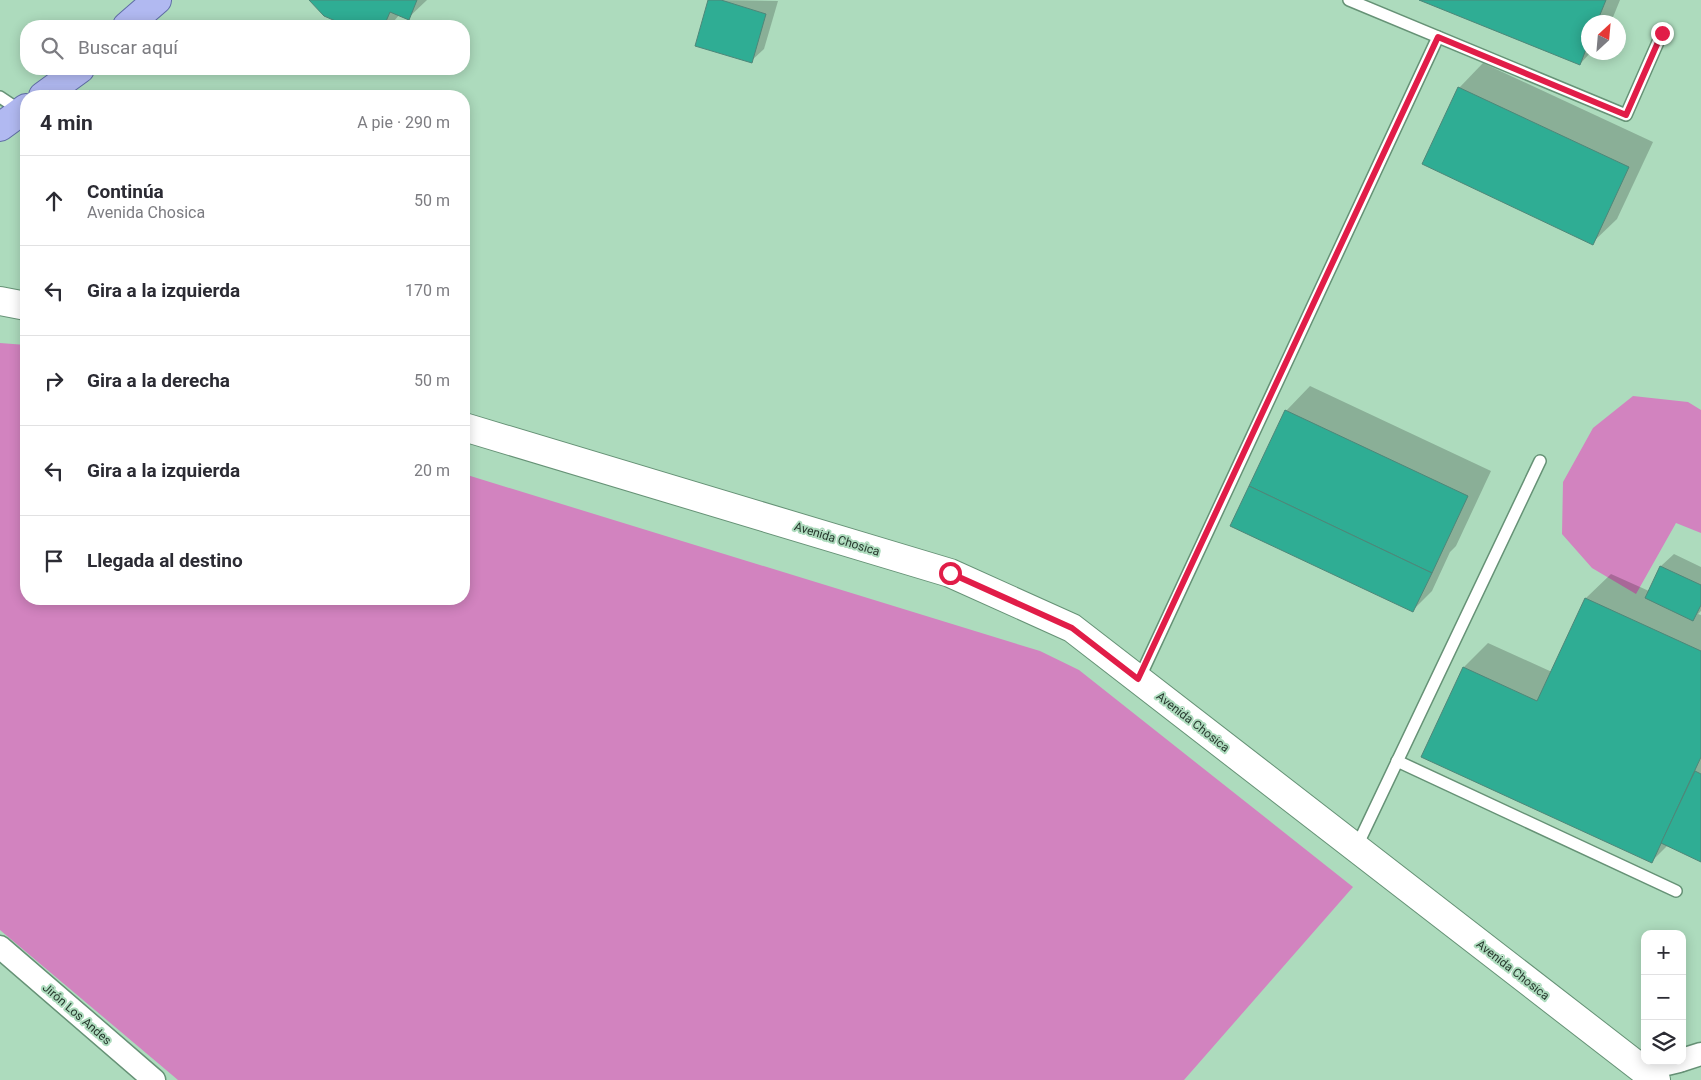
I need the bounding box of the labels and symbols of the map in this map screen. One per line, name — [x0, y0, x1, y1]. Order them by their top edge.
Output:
north arrow — [1581, 15, 1626, 60]
route end — [1651, 22, 1674, 45]
street label: Avenida Chosica — [793, 519, 881, 559]
route start — [939, 562, 962, 585]
street label: Avenida Chosica — [1154, 689, 1232, 755]
street label: Avenida Chosica — [1474, 937, 1552, 1003]
street label: Jirón Los Andes — [40, 980, 114, 1048]

